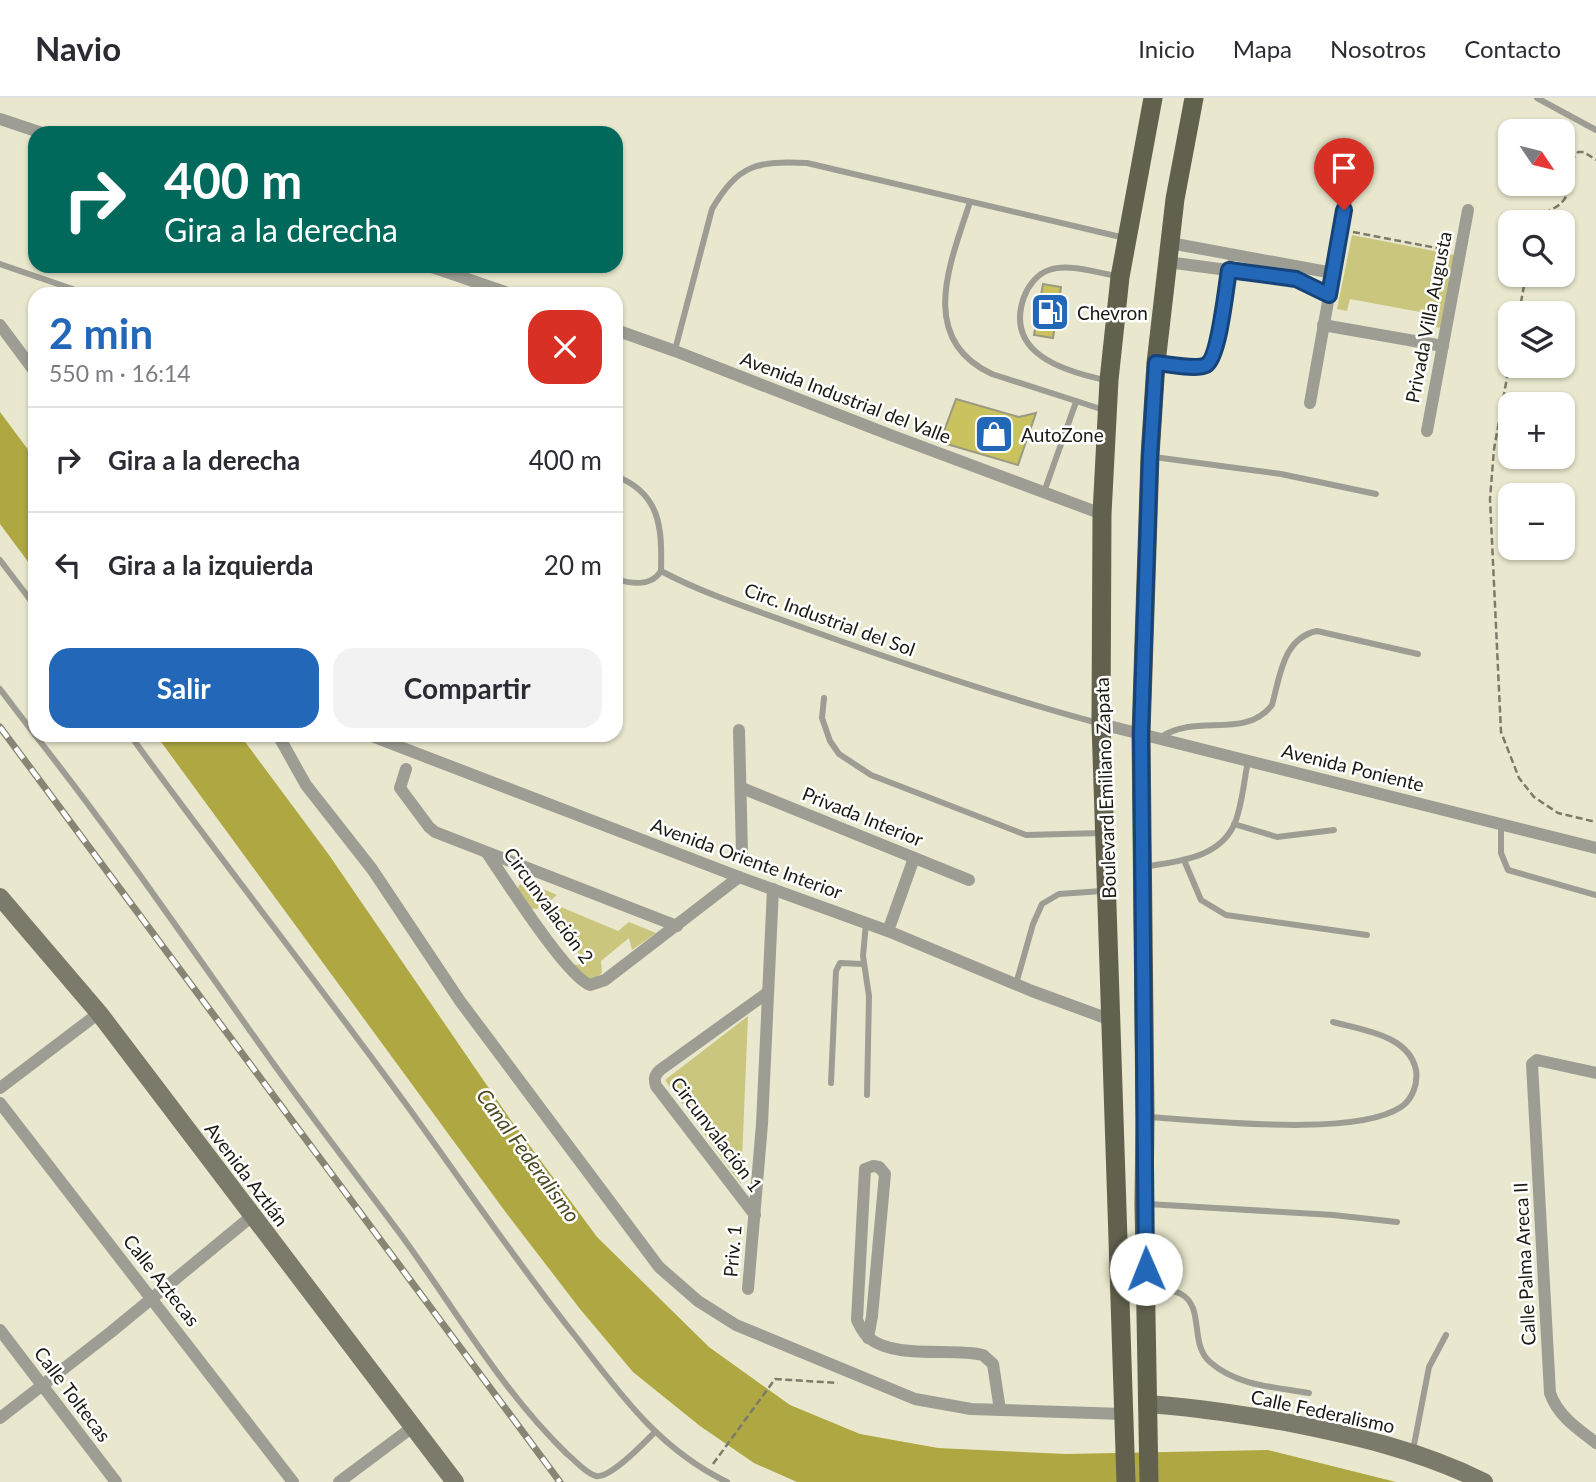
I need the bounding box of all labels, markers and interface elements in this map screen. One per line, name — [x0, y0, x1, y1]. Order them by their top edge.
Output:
text: Navio — [35, 28, 121, 68]
text: Inicio — [1138, 34, 1195, 63]
text: Mapa — [1233, 34, 1292, 63]
text: Nosotros — [1330, 34, 1426, 63]
text: Contacto — [1464, 34, 1561, 63]
north arrow — [1498, 119, 1575, 196]
map controls — [1498, 119, 1575, 560]
pin — [1314, 138, 1374, 210]
icon: arrive — [1325, 149, 1363, 187]
text: 400 m — [164, 151, 302, 209]
icon: right — [49, 154, 140, 245]
text: Gira a la derecha — [164, 210, 398, 249]
button: search — [1498, 210, 1575, 287]
street label: Privada Villa Augusta — [1400, 229, 1456, 405]
fuel station icon: Chevron — [1029, 291, 1071, 333]
place label: Chevron — [1077, 301, 1148, 324]
button: layers — [1498, 301, 1575, 378]
text: 2 min — [49, 308, 153, 358]
button: close — [528, 310, 602, 384]
street label: Avenida Industrial del Valle — [738, 346, 954, 448]
text: 550 m · 16:14 — [49, 359, 191, 387]
button: + — [1498, 392, 1575, 469]
shop icon: AutoZone — [973, 413, 1015, 455]
place label: AutoZone — [1021, 423, 1104, 446]
icon: right — [49, 441, 87, 479]
text: Gira a la derecha — [108, 444, 300, 476]
text: 400 m — [529, 444, 602, 476]
button: − — [1498, 483, 1575, 560]
icon: left — [49, 546, 87, 584]
text: Gira a la izquierda — [108, 549, 314, 581]
text: 20 m — [544, 549, 602, 581]
street label: Circ. Industrial del Sol — [741, 577, 919, 661]
button: Salir — [49, 648, 319, 728]
button: Compartir — [333, 648, 602, 728]
street label: Boulevard Emiliano Zapata — [1090, 677, 1120, 899]
street label: Avenida Poniente — [1279, 738, 1427, 796]
street label: Privada Interior — [799, 781, 927, 851]
street label: Avenida Oriente Interior — [648, 813, 846, 903]
street label: Circunvalación 2 — [499, 843, 599, 967]
street label: Circunvalación 1 — [666, 1072, 768, 1196]
water label: Canal Federalismo — [472, 1083, 586, 1227]
street label: Avenida Aztlán — [201, 1118, 293, 1230]
street label: Calle Palma Areca II — [1508, 1182, 1540, 1346]
street label: Priv. 1 — [718, 1224, 746, 1278]
street label: Calle Aztecas — [119, 1229, 205, 1331]
position arrow — [1109, 1232, 1183, 1306]
street label: Calle Toltecas — [30, 1342, 116, 1446]
street label: Calle Federalismo — [1249, 1385, 1397, 1437]

